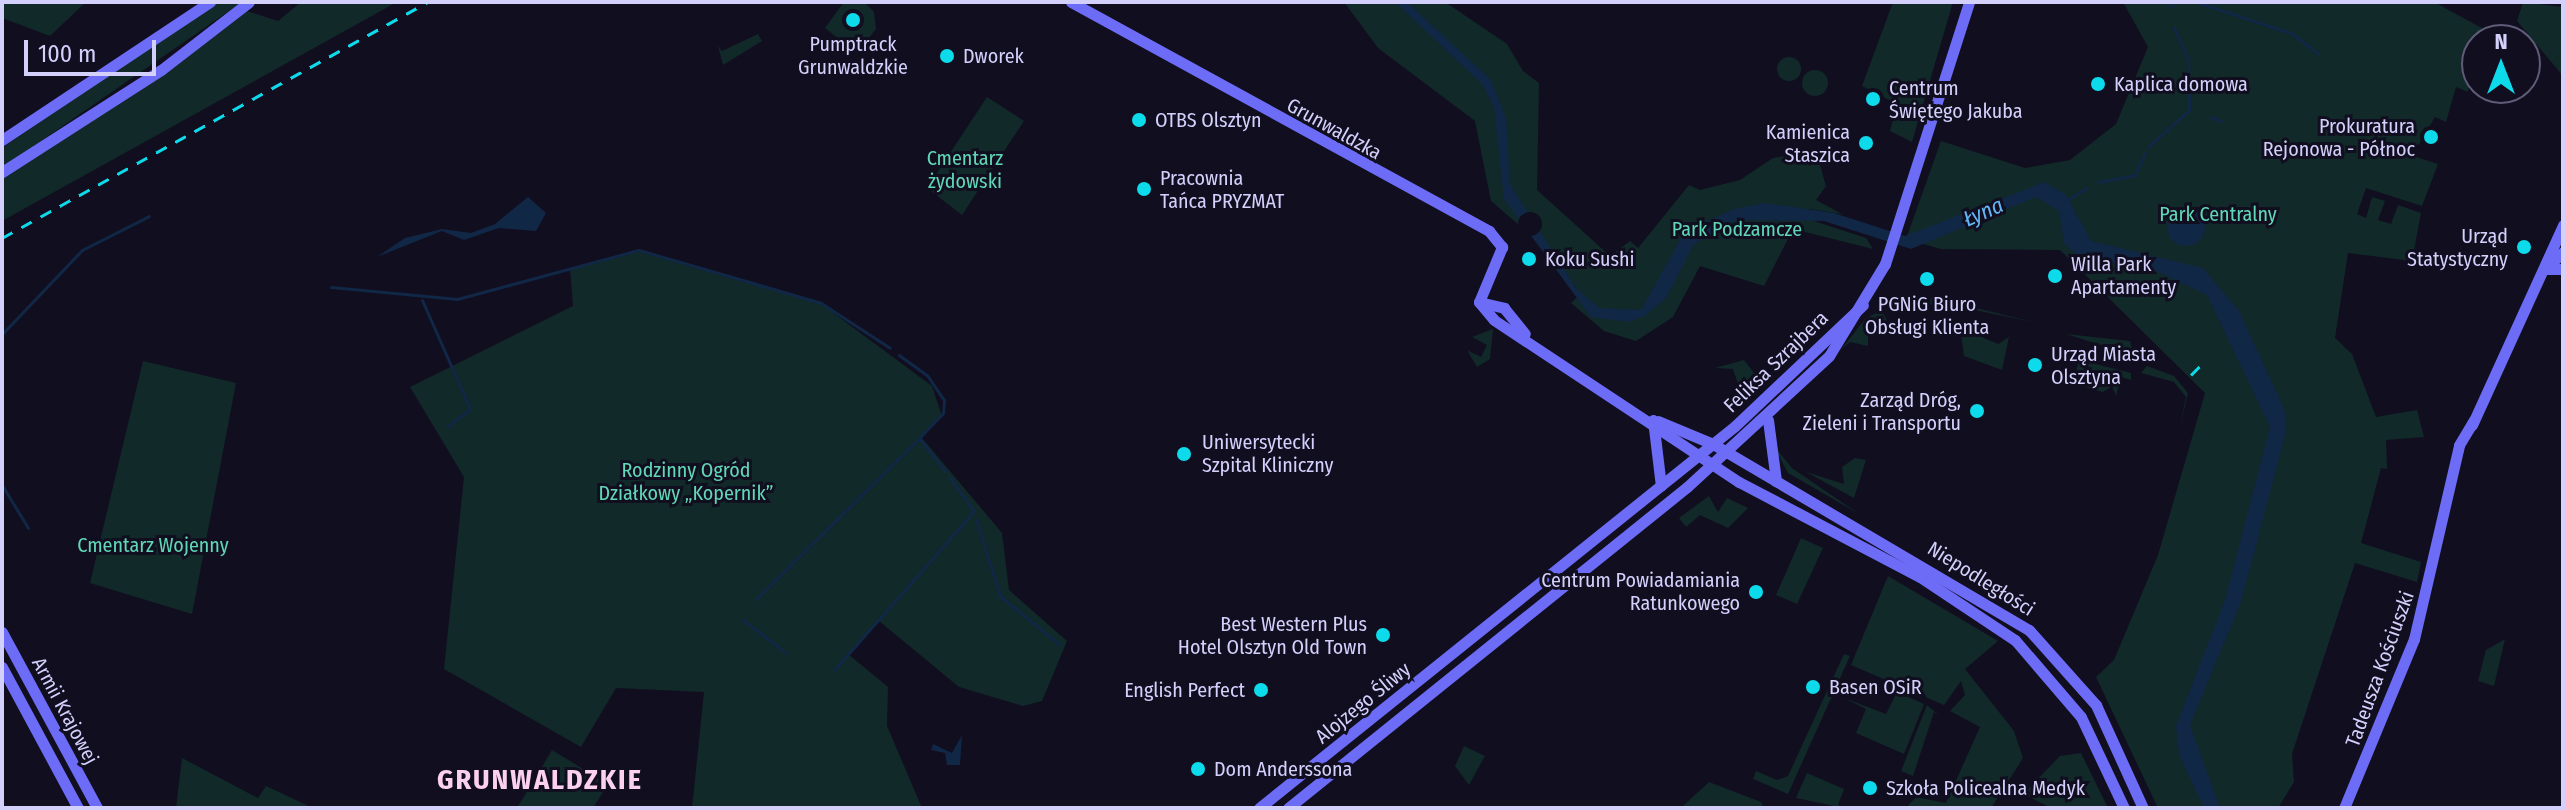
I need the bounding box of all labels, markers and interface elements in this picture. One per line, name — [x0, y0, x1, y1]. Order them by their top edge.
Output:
marker: Pumptrack Grunwaldzkie — [844, 11, 862, 29]
scale bar — [28, 24, 160, 74]
north arrow — [2461, 24, 2541, 104]
text: N — [2494, 28, 2508, 55]
place label: Pumptrack Grunwaldzkie — [798, 32, 908, 79]
text: 100 m — [38, 40, 96, 68]
place label: Dworek — [963, 44, 1024, 68]
marker: Dworek — [938, 47, 956, 65]
place label: Kaplica domowa — [2114, 72, 2248, 96]
marker: Kaplica domowa — [2089, 75, 2107, 93]
place label: Centrum Świętego Jakuba — [1889, 76, 2023, 123]
marker: Centrum Świętego Jakuba — [1864, 90, 1882, 108]
street label: Grunwaldzka — [1282, 93, 1386, 165]
place label: OTBS Olsztyn — [1155, 108, 1261, 132]
marker: OTBS Olsztyn — [1130, 111, 1148, 129]
place label: Prokuratura Rejonowa - Północ — [2263, 114, 2415, 161]
place label: Kamienica Staszica — [1766, 120, 1850, 167]
marker: Prokuratura Rejonowa - Północ — [2422, 128, 2440, 146]
marker: Kamienica Staszica — [1857, 134, 1875, 152]
park label: Cmentarz żydowski — [927, 146, 1003, 193]
place label: Pracownia Tańca PRYZMAT — [1160, 166, 1284, 213]
marker: Pracownia Tańca PRYZMAT — [1135, 180, 1153, 198]
water label: Łyna — [1959, 192, 2007, 232]
park label: Park Centralny — [2159, 202, 2277, 226]
park label: Park Podzamcze — [1672, 217, 1802, 241]
place label: Urząd Statystyczny — [2407, 224, 2508, 271]
marker: Urząd Statystyczny — [2515, 238, 2533, 256]
place label: Koku Sushi — [1545, 247, 1635, 271]
marker: Koku Sushi — [1520, 250, 1538, 268]
place label: Willa Park Apartamenty — [2071, 252, 2176, 299]
marker: Willa Park Apartamenty — [2046, 267, 2064, 285]
marker: PGNiG Biuro Obsługi Klienta — [1918, 270, 1936, 288]
place label: PGNiG Biuro Obsługi Klienta — [1865, 292, 1989, 339]
street label: Feliksa Szrajbera — [1719, 306, 1833, 418]
place label: Urząd Miasta Olsztyna — [2051, 342, 2156, 389]
marker: Urząd Miasta Olsztyna — [2026, 356, 2044, 374]
place label: Zarząd Dróg, Zieleni i Transportu — [1803, 388, 1961, 435]
marker: Zarząd Dróg, Zieleni i Transportu — [1968, 402, 1986, 420]
place label: Uniwersytecki Szpital Kliniczny — [1202, 430, 1334, 477]
marker: Uniwersytecki Szpital Kliniczny — [1173, 443, 1195, 465]
park label: Rodzinny Ogród Działkowy „Kopernik” — [599, 458, 773, 505]
park label: Cmentarz Wojenny — [77, 533, 229, 557]
street label: Niepodległości — [1923, 537, 2039, 621]
place label: Centrum Powiadamiania Ratunkowego — [1541, 568, 1740, 615]
marker: Centrum Powiadamiania Ratunkowego — [1747, 583, 1765, 601]
street label: Tadeusza Kościuszki — [2341, 588, 2419, 750]
place label: Best Western Plus Hotel Olsztyn Old Town — [1178, 612, 1367, 659]
marker: Best Western Plus Hotel Olsztyn Old Town — [1374, 626, 1392, 644]
street label: Armii Krajowej — [27, 653, 103, 769]
street label: Alojzego Śliwy — [1311, 657, 1415, 749]
place label: Basen OSiR — [1829, 675, 1922, 699]
place label: English Perfect — [1124, 678, 1245, 702]
marker: Basen OSiR — [1804, 678, 1822, 696]
marker: English Perfect — [1252, 681, 1270, 699]
place label: Dom Anderssona — [1214, 757, 1352, 781]
marker: Dom Anderssona — [1189, 760, 1207, 778]
district label: GRUNWALDZKIE — [437, 763, 643, 797]
place label: Szkoła Policealna Medyk — [1886, 776, 2085, 800]
marker: Szkoła Policealna Medyk — [1861, 779, 1879, 797]

